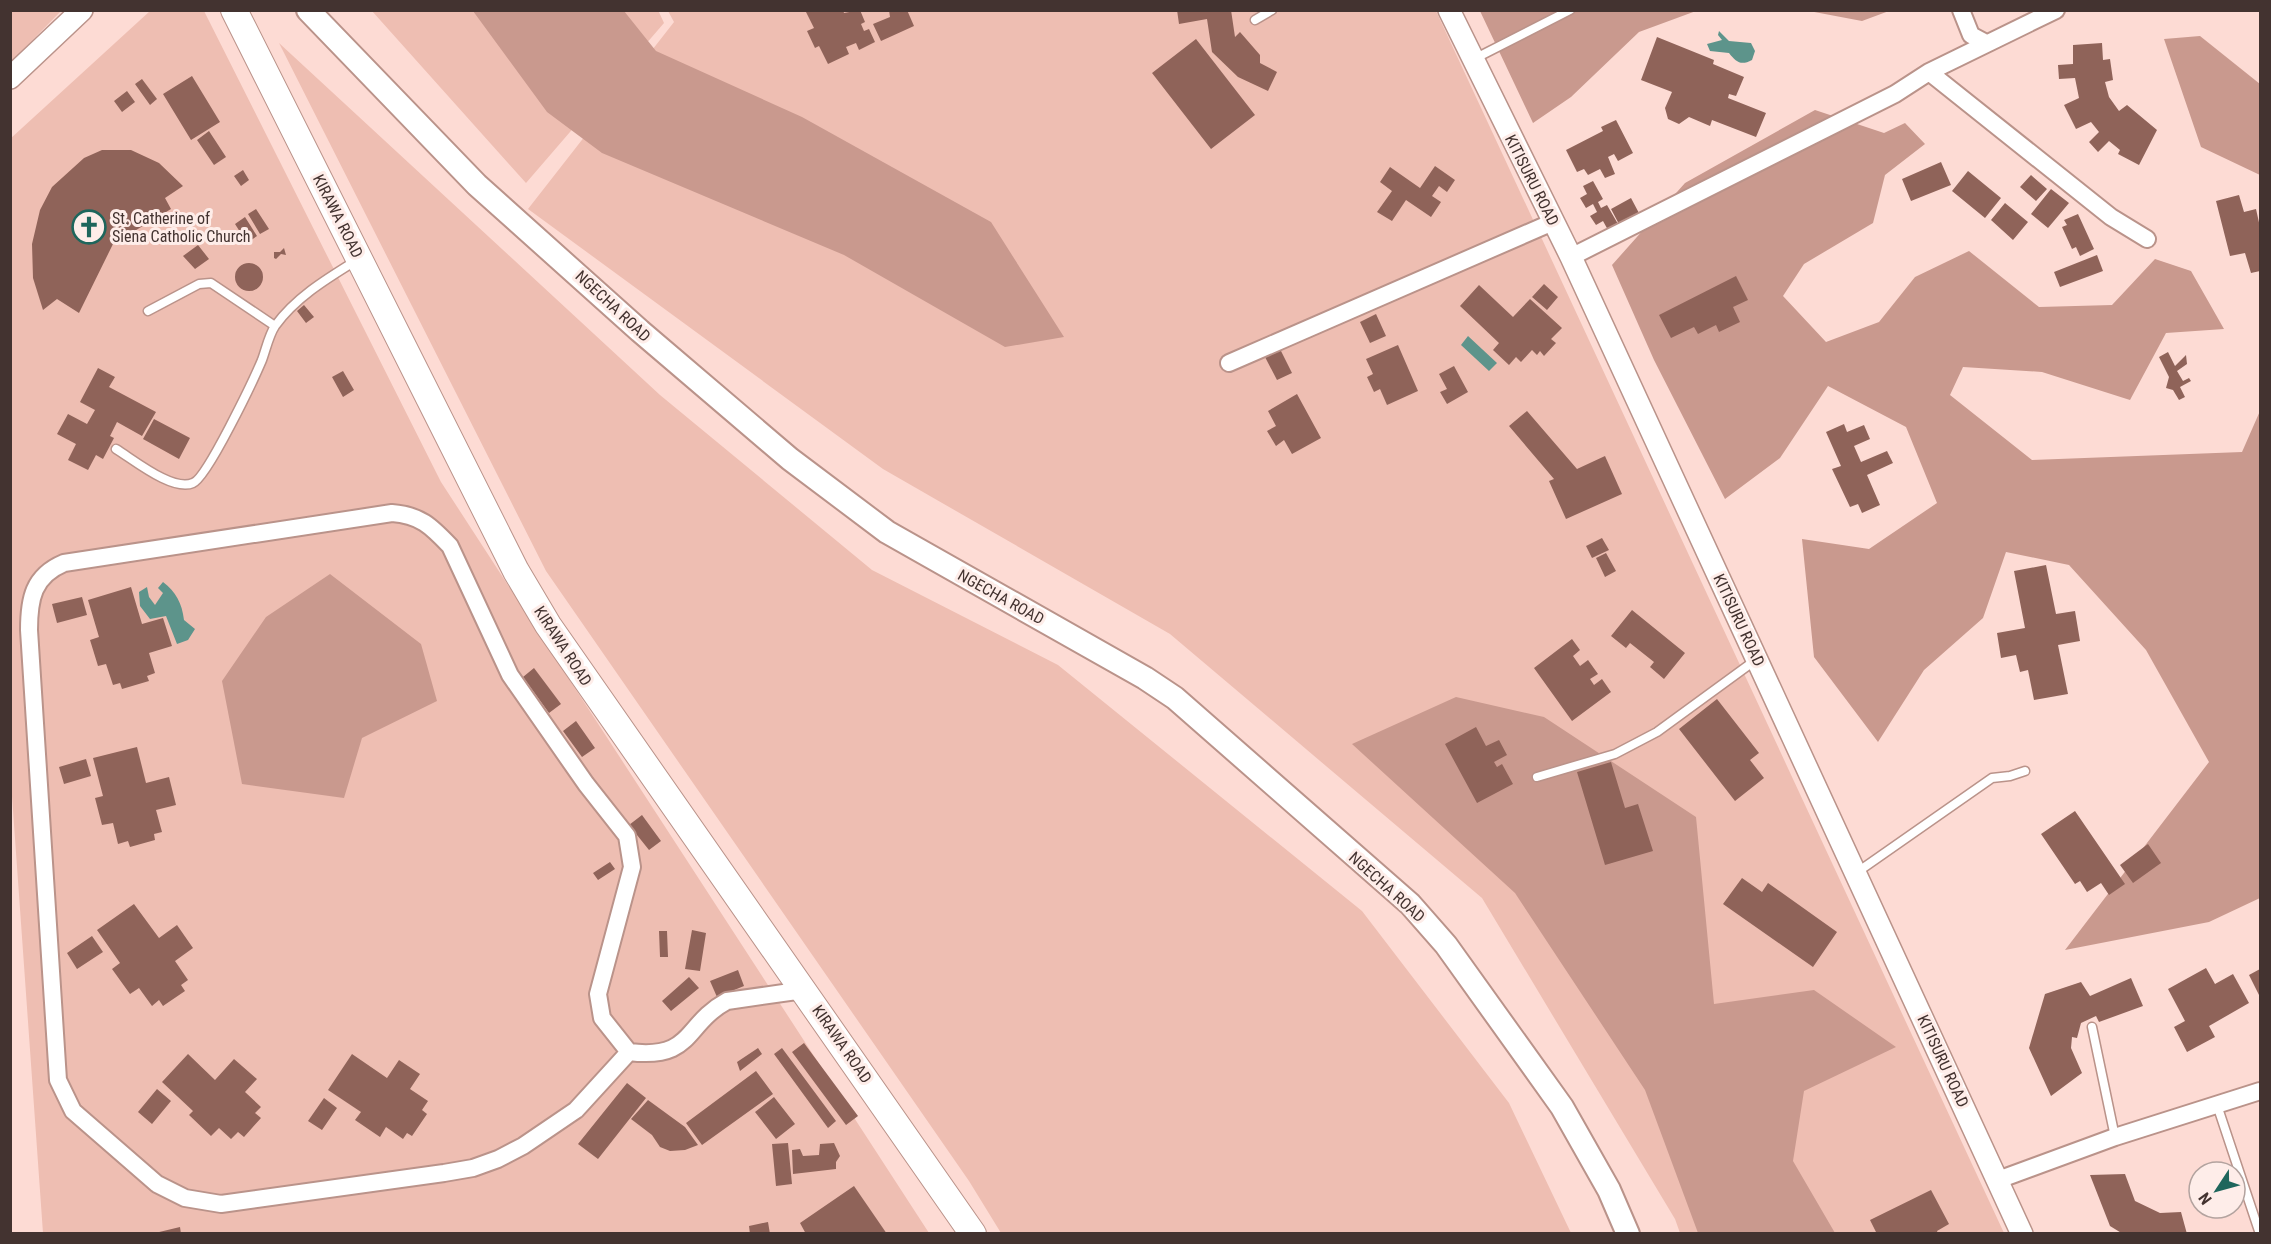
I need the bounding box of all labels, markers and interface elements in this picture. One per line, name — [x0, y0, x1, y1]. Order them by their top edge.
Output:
street label: KITISURU ROAD — [1501, 131, 1563, 229]
street label: KIRAWA ROAD — [309, 171, 367, 261]
church icon: St. Catherine of Siena Catholic Church — [71, 209, 107, 245]
place label: St. Catherine of Siena Catholic Church — [112, 209, 251, 246]
street label: NGECHA ROAD — [572, 266, 654, 346]
street label: NGECHA ROAD — [955, 566, 1047, 628]
street label: KITISURU ROAD — [1709, 571, 1769, 669]
street label: KIRAWA ROAD — [530, 603, 596, 689]
street label: NGECHA ROAD — [1345, 848, 1429, 926]
street label: KIRAWA ROAD — [808, 1001, 876, 1087]
street label: KITISURU ROAD — [1913, 1012, 1973, 1110]
north arrow — [2187, 1160, 2247, 1220]
text: N — [2195, 1189, 2216, 1208]

